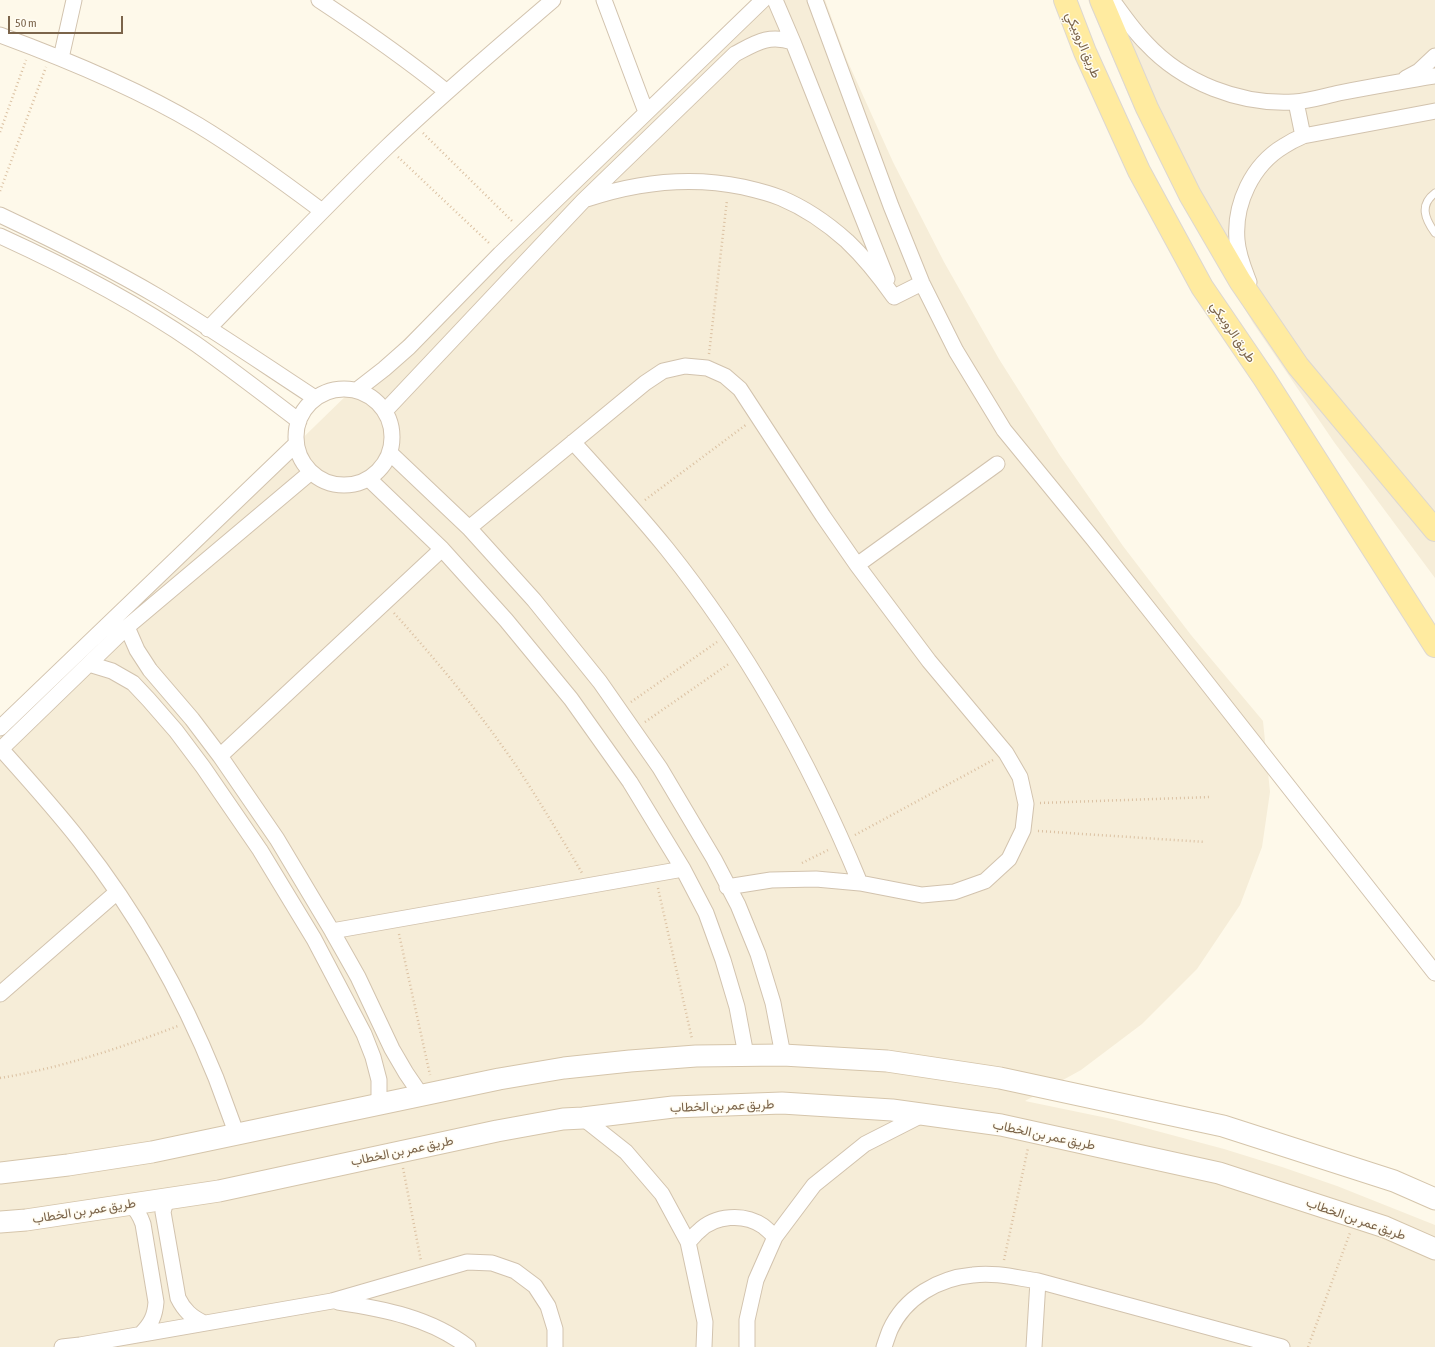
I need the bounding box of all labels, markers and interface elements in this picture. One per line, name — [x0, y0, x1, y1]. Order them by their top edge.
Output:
scale bar — [10, 8, 125, 34]
street label: طريق الروبيكي — [1062, 10, 1104, 80]
text: 50 m — [15, 16, 37, 30]
street label: طريق الروبيكي — [1207, 298, 1259, 366]
street label: طريق عمر بن الخطاب — [669, 1096, 775, 1116]
street label: طريق عمر بن الخطاب — [991, 1117, 1097, 1153]
street label: طريق عمر بن الخطاب — [349, 1133, 455, 1169]
street label: طريق عمر بن الخطاب — [31, 1195, 137, 1227]
street label: طريق عمر بن الخطاب — [1304, 1195, 1408, 1243]

